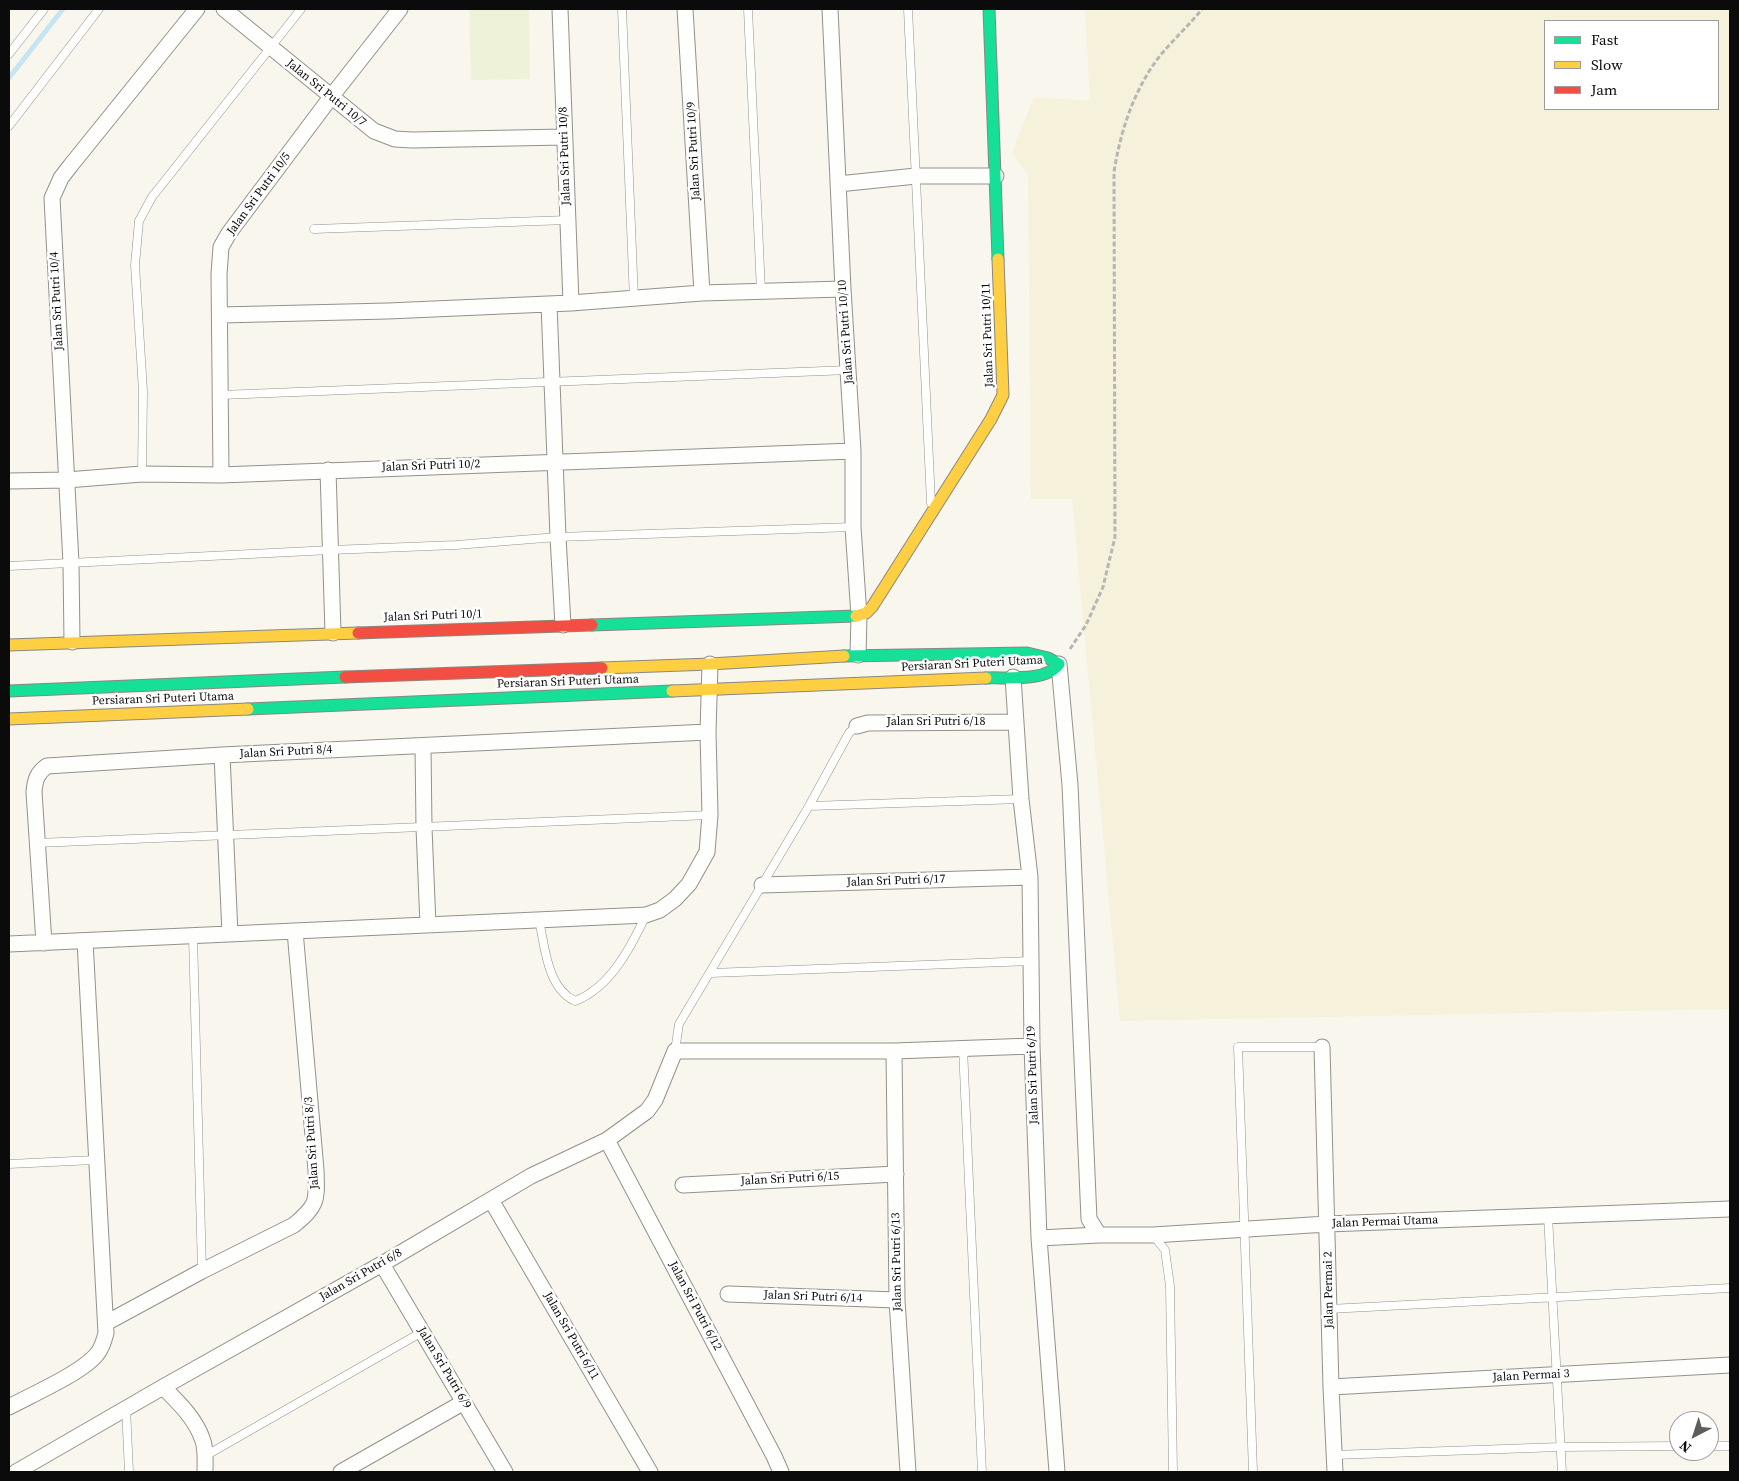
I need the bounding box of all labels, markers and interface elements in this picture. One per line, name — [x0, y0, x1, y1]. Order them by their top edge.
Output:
legend — [1544, 20, 1719, 110]
text: Fast — [1591, 29, 1618, 50]
text: Slow — [1591, 54, 1623, 75]
street label: Jalan Sri Putri 10/7 — [283, 56, 369, 130]
text: Jam — [1591, 79, 1617, 100]
street label: Jalan Sri Putri 10/9 — [684, 101, 704, 201]
street label: Jalan Sri Putri 10/8 — [556, 106, 574, 206]
street label: Jalan Sri Putri 10/5 — [224, 150, 294, 238]
street label: Jalan Sri Putri 10/4 — [47, 251, 67, 351]
street label: Jalan Sri Putri 10/10 — [835, 279, 857, 385]
street label: Jalan Sri Putri 10/11 — [979, 282, 997, 388]
street label: Jalan Sri Putri 10/2 — [381, 457, 481, 475]
street label: Jalan Sri Putri 10/1 — [383, 607, 483, 625]
street label: Persiaran Sri Puteri Utama — [901, 653, 1043, 675]
street label: Persiaran Sri Puteri Utama — [497, 672, 639, 692]
street label: Persiaran Sri Puteri Utama — [92, 689, 234, 709]
street label: Jalan Sri Putri 6/18 — [887, 715, 985, 729]
street label: Jalan Sri Putri 8/4 — [239, 742, 333, 762]
street label: Jalan Sri Putri 6/17 — [846, 872, 946, 890]
street label: Jalan Sri Putri 6/19 — [1024, 1025, 1042, 1125]
street label: Jalan Sri Putri 8/3 — [302, 1096, 322, 1190]
street label: Jalan Sri Putri 6/15 — [740, 1169, 840, 1189]
street label: Jalan Sri Putri 6/13 — [889, 1212, 905, 1312]
street label: Jalan Permai Utama — [1332, 1213, 1438, 1231]
street label: Jalan Sri Putri 6/8 — [317, 1246, 405, 1304]
street label: Jalan Permai 2 — [1321, 1251, 1337, 1329]
street label: Jalan Sri Putri 6/12 — [665, 1259, 725, 1353]
street label: Jalan Sri Putri 6/14 — [763, 1288, 863, 1306]
street label: Jalan Sri Putri 6/11 — [540, 1290, 602, 1382]
street label: Jalan Sri Putri 6/9 — [414, 1325, 474, 1411]
street label: Jalan Permai 3 — [1492, 1367, 1570, 1385]
north arrow — [1669, 1411, 1719, 1461]
text: N — [1675, 1436, 1695, 1458]

